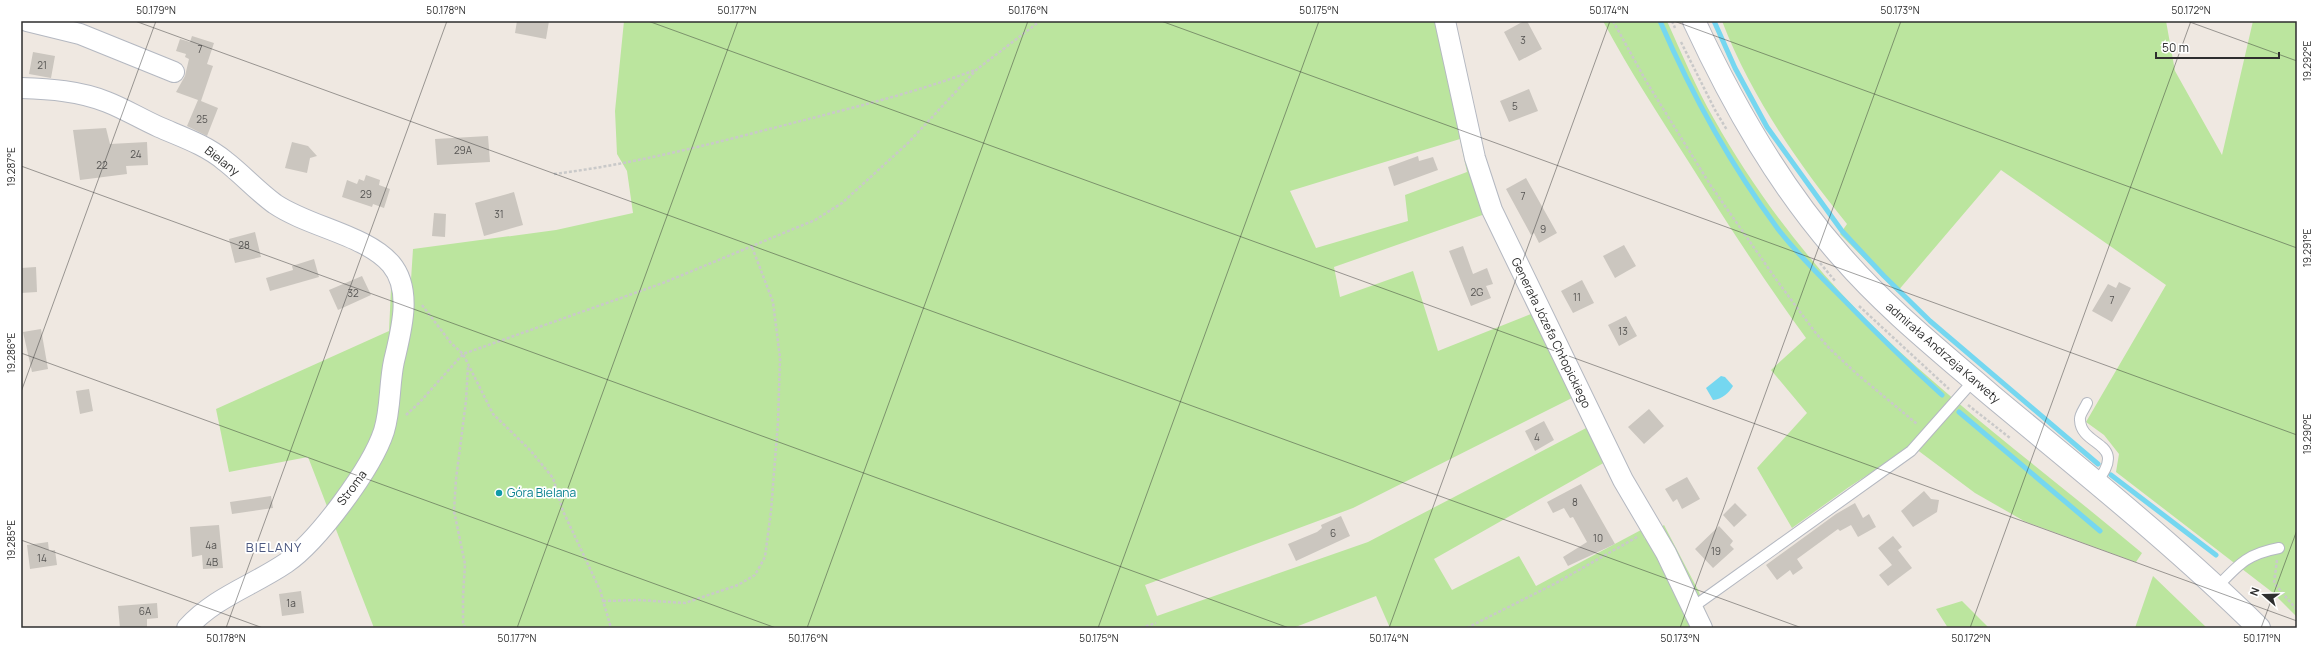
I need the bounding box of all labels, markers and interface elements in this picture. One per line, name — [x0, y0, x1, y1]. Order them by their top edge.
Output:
text: 50.179°N — [136, 3, 176, 17]
text: 50.178°N — [426, 3, 466, 17]
text: 50.177°N — [718, 3, 757, 17]
text: 50.176°N — [1008, 3, 1048, 17]
text: 50.175°N — [1299, 3, 1339, 17]
text: 50.174°N — [1590, 3, 1629, 17]
text: 50.173°N — [1880, 3, 1920, 17]
text: 50.172°N — [2171, 3, 2211, 17]
house number: 3 — [1520, 33, 1526, 47]
scale bar — [2156, 34, 2279, 60]
text: 50 m — [2162, 39, 2189, 56]
text: 19.292°E — [2300, 41, 2314, 81]
house number: 7 — [197, 42, 203, 56]
house number: 21 — [37, 58, 47, 72]
house number: 5 — [1512, 99, 1518, 113]
house number: 25 — [196, 112, 208, 126]
street label: Bielany — [201, 142, 244, 180]
house number: 29A — [454, 143, 473, 157]
text: 19.287°E — [4, 147, 18, 187]
house number: 24 — [130, 147, 142, 161]
house number: 22 — [96, 158, 108, 172]
house number: 29 — [360, 187, 372, 201]
house number: 7 — [1520, 189, 1526, 203]
house number: 31 — [494, 207, 504, 221]
house number: 9 — [1540, 222, 1546, 236]
text: 19.291°E — [2300, 228, 2314, 267]
house number: 28 — [238, 238, 250, 252]
street label: Generała Józefa Chłopickiego — [1508, 255, 1595, 411]
house number: 2G — [1471, 285, 1483, 299]
house number: 32 — [347, 286, 359, 300]
house number: 11 — [1573, 290, 1581, 304]
house number: 7 — [2109, 293, 2115, 307]
street label: admirała Andrzeja Karwety — [1882, 298, 2005, 408]
house number: 13 — [1618, 324, 1628, 338]
text: 19.286°E — [4, 333, 18, 373]
text: 19.290°E — [2300, 413, 2314, 454]
house number: 4 — [1534, 430, 1540, 444]
street label: Stroma — [333, 466, 371, 509]
place label: Góra Bielana — [507, 484, 576, 501]
marker: Góra Bielana — [494, 488, 504, 498]
house number: 8 — [1572, 495, 1578, 509]
text: 19.285°E — [4, 520, 18, 560]
house number: 6 — [1330, 526, 1336, 540]
house number: 10 — [1593, 531, 1603, 545]
house number: 4a — [205, 538, 217, 552]
district label: BIELANY — [246, 538, 302, 556]
house number: 19 — [1711, 544, 1721, 558]
house number: 14 — [37, 551, 47, 565]
house number: 4B — [206, 555, 218, 569]
north arrow — [2244, 575, 2284, 615]
text: N — [2246, 585, 2263, 598]
house number: 1a — [286, 596, 296, 610]
house number: 6A — [139, 604, 152, 618]
text: 50.178°N — [206, 631, 246, 645]
text: 50.177°N — [498, 631, 537, 645]
text: 50.176°N — [788, 631, 828, 645]
text: 50.175°N — [1079, 631, 1119, 645]
text: 50.174°N — [1370, 631, 1409, 645]
text: 50.173°N — [1660, 631, 1700, 645]
text: 50.172°N — [1951, 631, 1991, 645]
text: 50.171°N — [2243, 631, 2281, 645]

